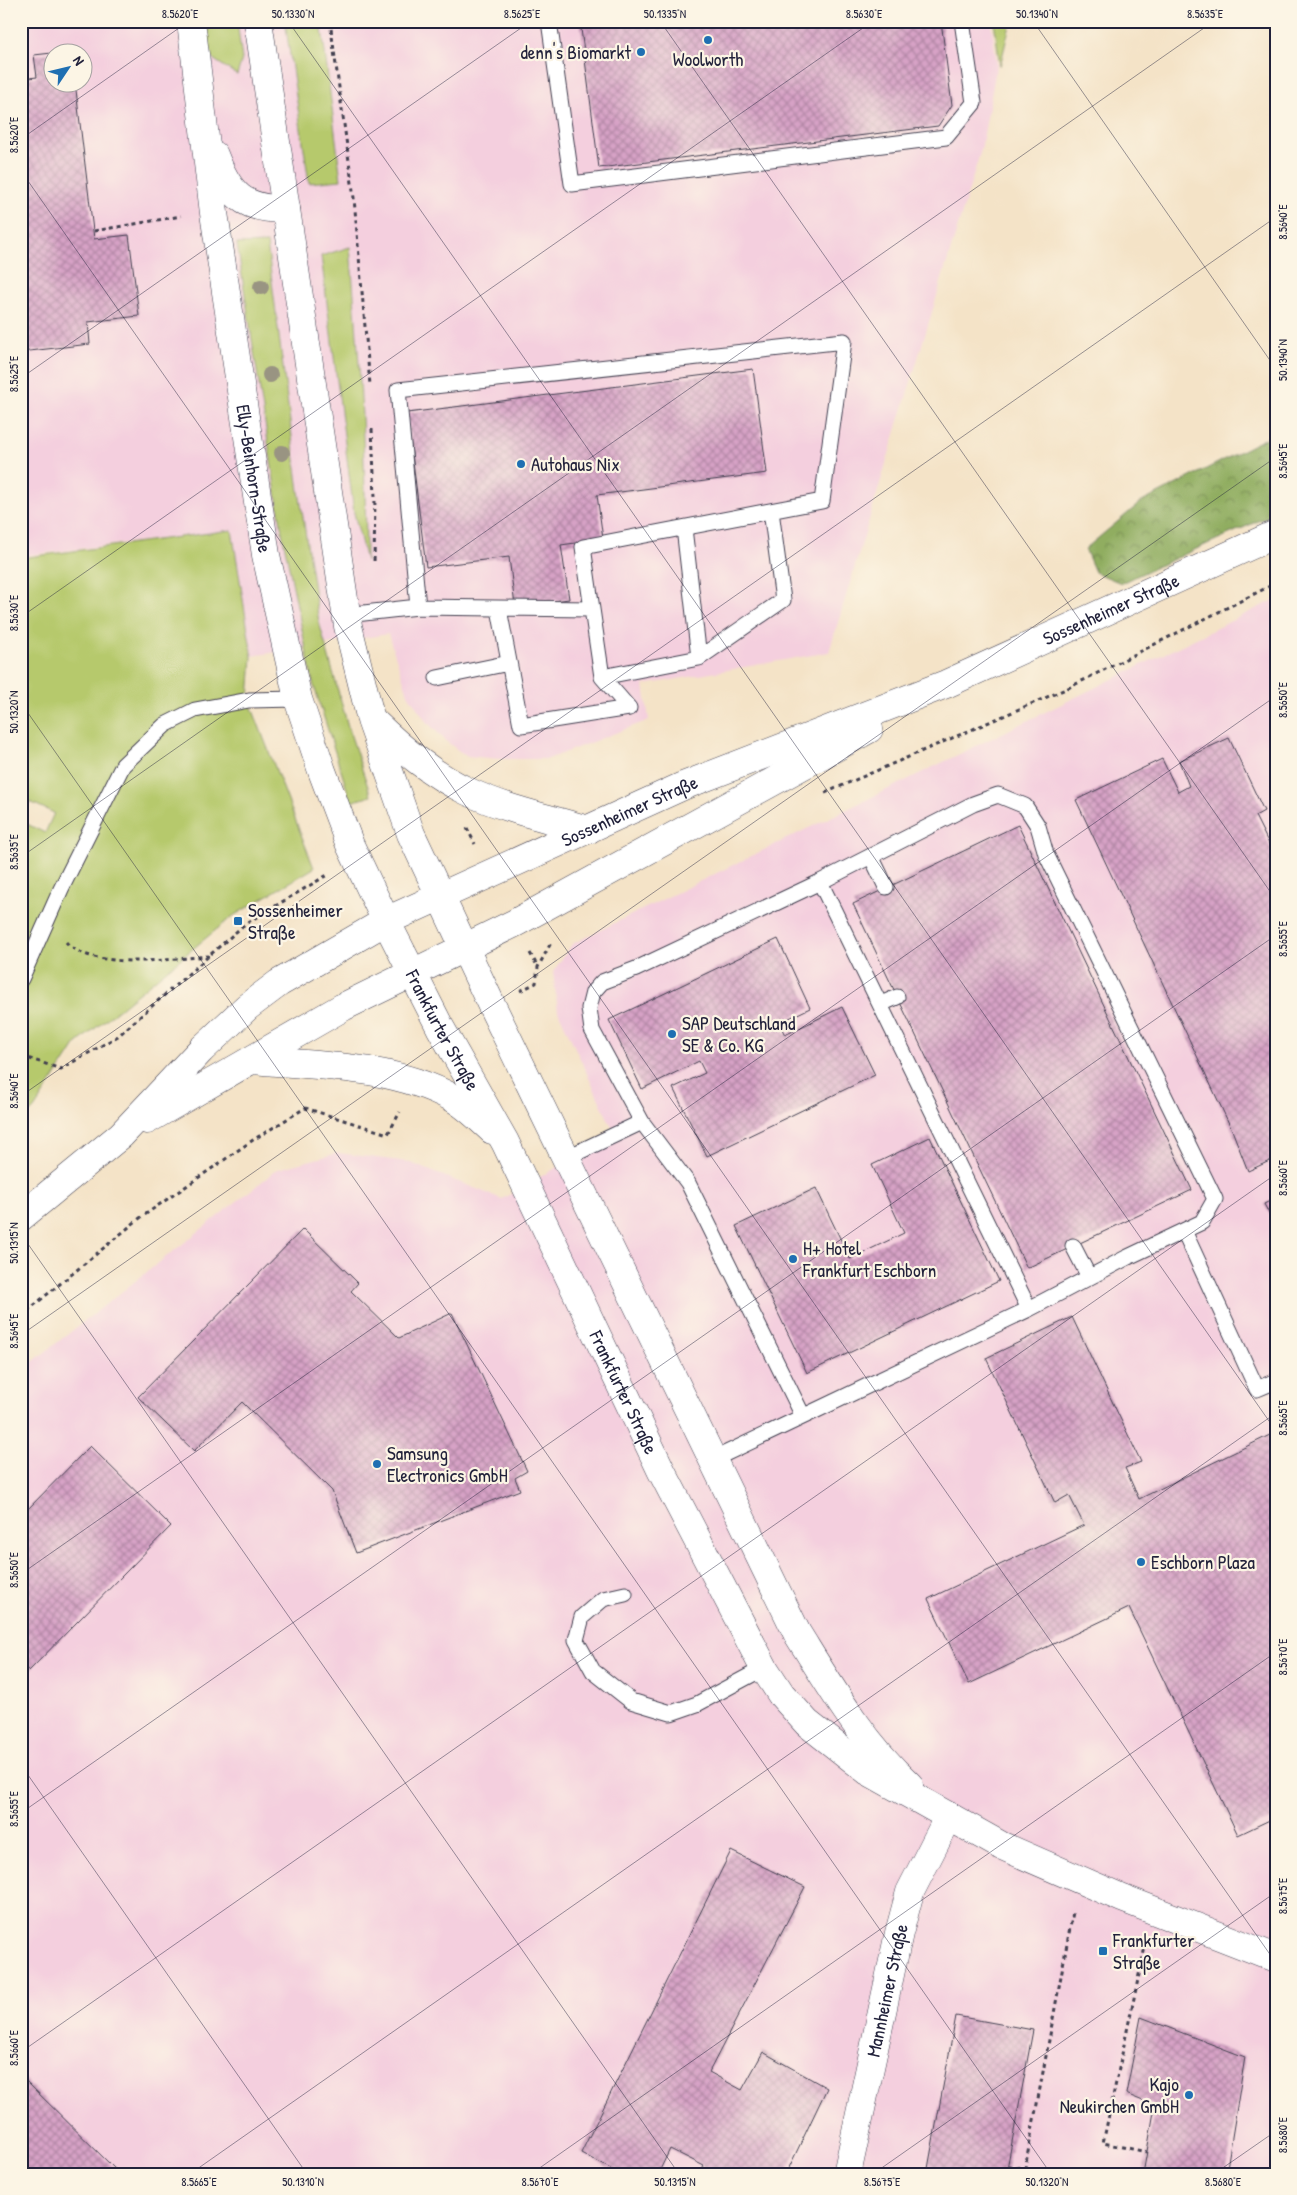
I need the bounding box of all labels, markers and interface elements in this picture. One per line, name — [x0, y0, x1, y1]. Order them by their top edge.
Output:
text: 8.5620°E — [162, 5, 199, 22]
text: 50.1330°N — [272, 5, 314, 22]
text: 8.5625°E — [504, 5, 541, 22]
text: 50.1335°N — [644, 5, 686, 22]
text: 8.5630°E — [846, 5, 883, 22]
text: 50.1340°N — [1016, 5, 1058, 22]
text: 8.5635°E — [1187, 5, 1224, 22]
marker: Woolworth — [702, 34, 714, 46]
place label: denn's Biomarkt — [520, 39, 631, 65]
north arrow — [42, 42, 92, 92]
marker: denn's Biomarkt — [635, 46, 647, 58]
place label: Woolworth — [673, 46, 743, 72]
text: N — [69, 52, 89, 69]
text: 8.5620°E — [5, 116, 22, 153]
text: 8.5640°E — [1274, 204, 1291, 240]
text: 50.1340°N — [1274, 339, 1291, 381]
text: 8.5625°E — [5, 355, 22, 392]
street label: Elly-Beinhorn-Straße — [230, 403, 279, 555]
text: 8.5645°E — [1274, 443, 1291, 479]
place label: Autohaus Nix — [531, 451, 620, 477]
marker: Autohaus Nix — [515, 458, 527, 470]
street label: Sossenheimer Straße — [1039, 567, 1183, 651]
text: 8.5630°E — [5, 594, 22, 631]
text: 8.5650°E — [1274, 681, 1291, 718]
text: 50.1320°N — [5, 691, 22, 733]
street label: Sossenheimer Straße — [557, 768, 702, 853]
text: 8.5635°E — [5, 833, 22, 870]
place label: Sossenheimer Straße — [248, 897, 343, 945]
marker: Sossenheimer Straße — [232, 915, 244, 927]
text: 8.5655°E — [1274, 920, 1291, 957]
street label: Frankfurter Straße — [399, 964, 486, 1096]
place label: SAP Deutschland SE & Co. KG — [682, 1010, 796, 1058]
marker: SAP Deutschland SE & Co. KG — [666, 1028, 678, 1040]
text: 8.5640°E — [5, 1073, 22, 1109]
text: 8.5660°E — [1274, 1159, 1291, 1196]
text: 50.1315°N — [5, 1222, 22, 1264]
place label: H+ Hotel Frankfurt Eschborn — [802, 1235, 936, 1283]
marker: H+ Hotel Frankfurt Eschborn — [787, 1253, 799, 1265]
text: 8.5645°E — [5, 1313, 22, 1349]
street label: Frankfurter Straße — [583, 1325, 665, 1458]
text: 8.5665°E — [1274, 1400, 1291, 1436]
place label: Samsung Electronics GmbH — [387, 1440, 508, 1488]
marker: Samsung Electronics GmbH — [371, 1458, 383, 1470]
place label: Eschborn Plaza — [1151, 1549, 1256, 1575]
text: 8.5650°E — [5, 1551, 22, 1588]
marker: Eschborn Plaza — [1135, 1556, 1147, 1568]
text: 8.5670°E — [1274, 1638, 1291, 1676]
text: 8.5655°E — [5, 1790, 22, 1827]
text: 8.5675°E — [1274, 1877, 1291, 1914]
street label: Mannheimer Straße — [860, 1920, 914, 2059]
place label: Frankfurter Straße — [1112, 1927, 1195, 1975]
marker: Frankfurter Straße — [1097, 1945, 1109, 1957]
text: 8.5660°E — [5, 2029, 22, 2066]
place label: Kajo Neukirchen GmbH — [1060, 2071, 1179, 2119]
marker: Kajo Neukirchen GmbH — [1183, 2089, 1195, 2101]
text: 8.5680°E — [1274, 2116, 1291, 2153]
text: 8.5665°E — [181, 2173, 217, 2190]
text: 50.1310°N — [282, 2173, 324, 2190]
text: 8.5670°E — [521, 2173, 559, 2190]
text: 50.1315°N — [654, 2173, 696, 2190]
text: 8.5675°E — [864, 2173, 901, 2190]
text: 50.1320°N — [1026, 2173, 1068, 2190]
text: 8.5680°E — [1205, 2173, 1242, 2190]

